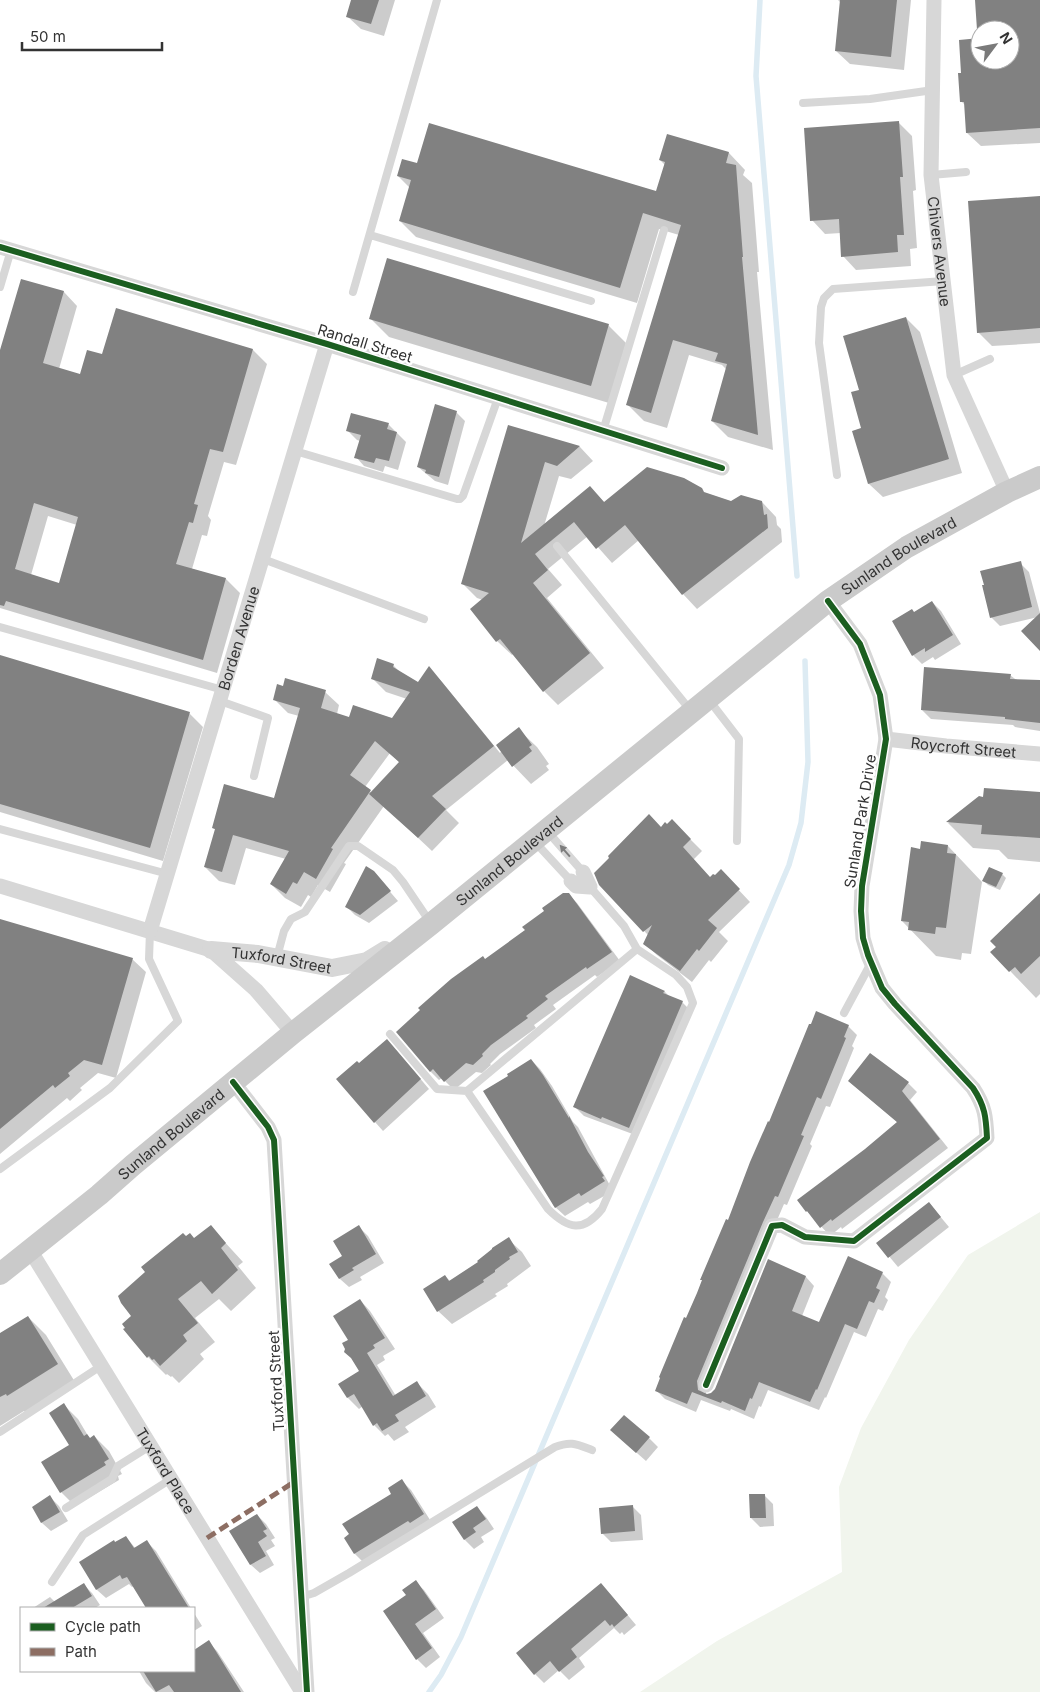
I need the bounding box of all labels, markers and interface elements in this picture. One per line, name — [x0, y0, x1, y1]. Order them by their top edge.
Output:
scale bar — [22, 20, 162, 52]
north arrow — [970, 20, 1020, 70]
text: 50 m — [30, 27, 66, 46]
text: N — [996, 29, 1016, 47]
street label: Chivers Avenue — [924, 195, 956, 308]
street label: Randall Street — [315, 320, 415, 366]
street label: Sunland Boulevard — [837, 512, 960, 599]
street label: Borden Avenue — [214, 584, 263, 692]
street label: Roycroft Street — [910, 732, 1017, 761]
street label: Sunland Park Drive — [840, 753, 880, 889]
street label: Sunland Boulevard — [452, 811, 567, 910]
one-way arrow — [559, 844, 570, 857]
street label: Tuxford Street — [230, 942, 333, 977]
street label: Sunland Boulevard — [114, 1084, 228, 1184]
street label: Tuxford Street — [264, 1330, 288, 1432]
street label: Tuxford Place — [132, 1424, 199, 1517]
legend — [20, 1607, 195, 1672]
text: Cycle path — [65, 1617, 141, 1636]
text: Path — [65, 1642, 97, 1661]

